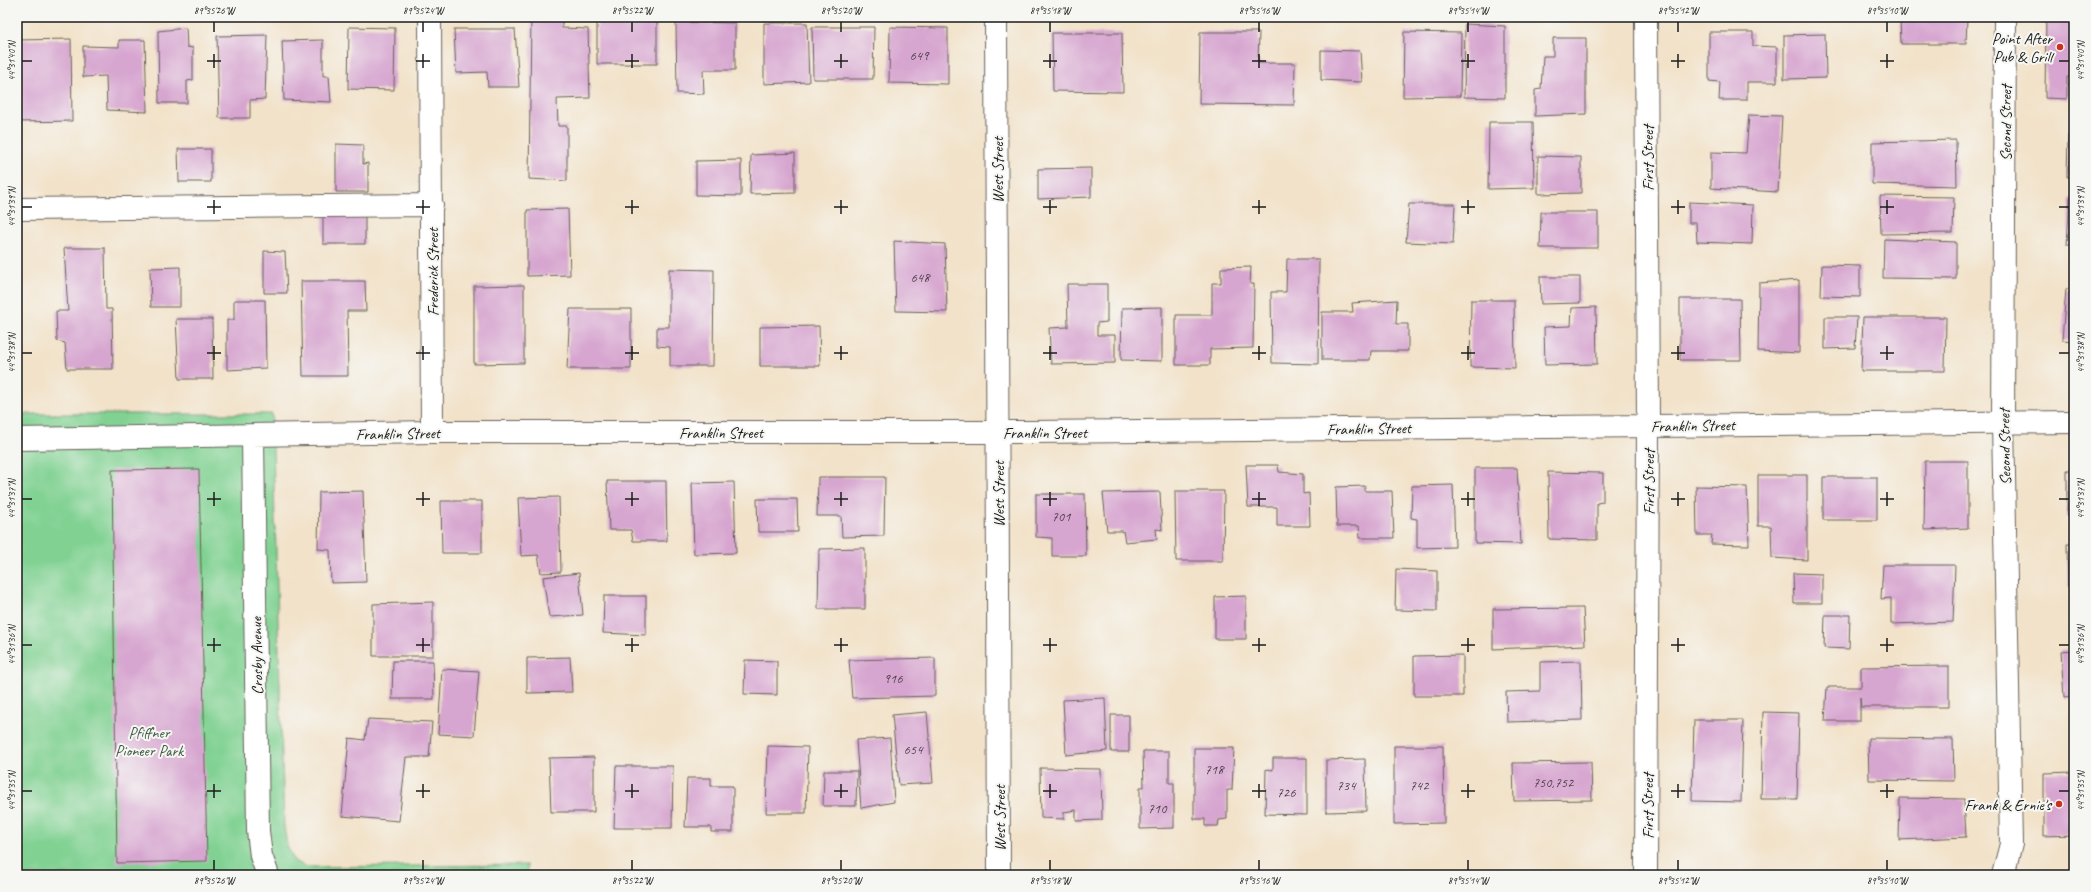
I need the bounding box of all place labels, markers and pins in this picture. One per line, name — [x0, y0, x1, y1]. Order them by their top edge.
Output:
place label: Point After Pub & Grill — [1992, 29, 2055, 67]
marker: Point After Pub & Grill — [2055, 42, 2065, 52]
place label: Frank & Ernie's — [1964, 795, 2053, 815]
marker: Frank & Ernie's — [2054, 799, 2064, 809]

